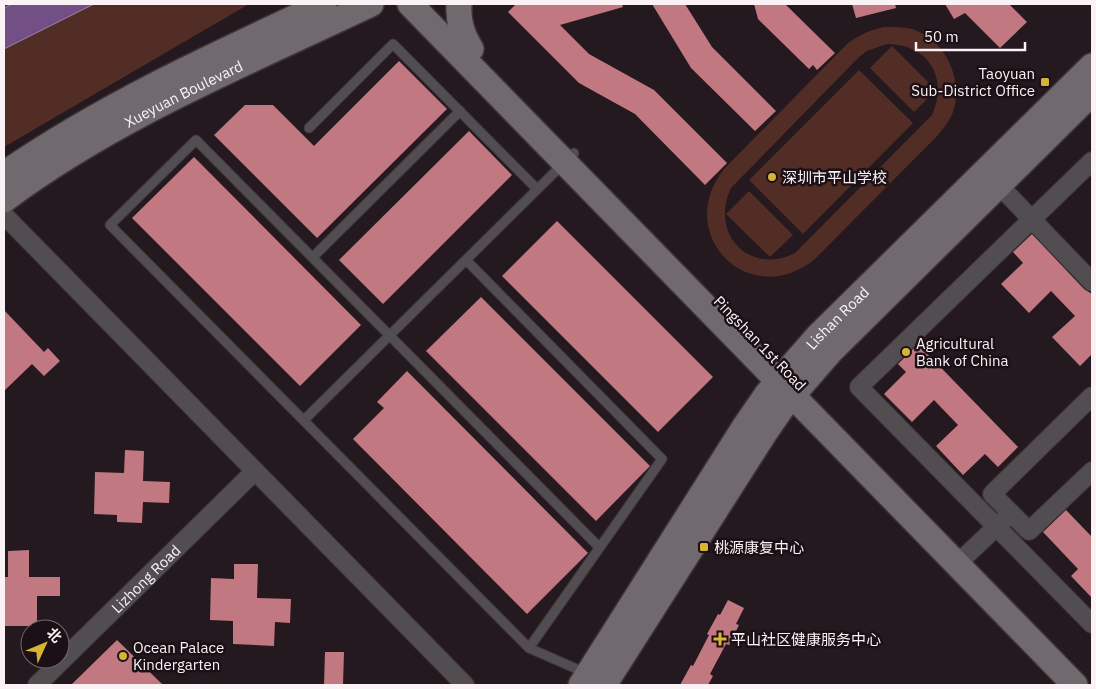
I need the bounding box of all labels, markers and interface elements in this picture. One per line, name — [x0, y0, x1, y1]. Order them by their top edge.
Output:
scale bar — [916, 20, 1025, 52]
text: 50 m — [924, 27, 959, 46]
street label: Xueyuan Boulevard — [121, 56, 246, 131]
place label: Taoyuan Sub-District Office — [911, 64, 1035, 100]
marker: Taoyuan Sub-District Office — [1039, 76, 1051, 88]
place label: 深圳市平山学校 — [782, 168, 887, 187]
marker: 深圳市平山学校 — [766, 171, 778, 183]
street label: Lishan Road — [801, 282, 873, 353]
street label: Pingshan 1st Road — [710, 292, 810, 394]
place label: Agricultural Bank of China — [916, 334, 1009, 370]
marker: Agricultural Bank of China — [900, 346, 912, 358]
place label: 桃源康复中心 — [714, 538, 804, 557]
street label: Lizhong Road — [107, 540, 184, 617]
marker: 桃源康复中心 — [698, 541, 710, 553]
north arrow — [20, 619, 70, 669]
text: 北 — [43, 624, 66, 646]
place label: 平山社区健康服务中心 — [731, 630, 881, 649]
marker: 平山社区健康服务中心 — [713, 632, 727, 646]
place label: Ocean Palace Kindergarten — [133, 638, 224, 674]
marker: Ocean Palace Kindergarten — [117, 650, 129, 662]

